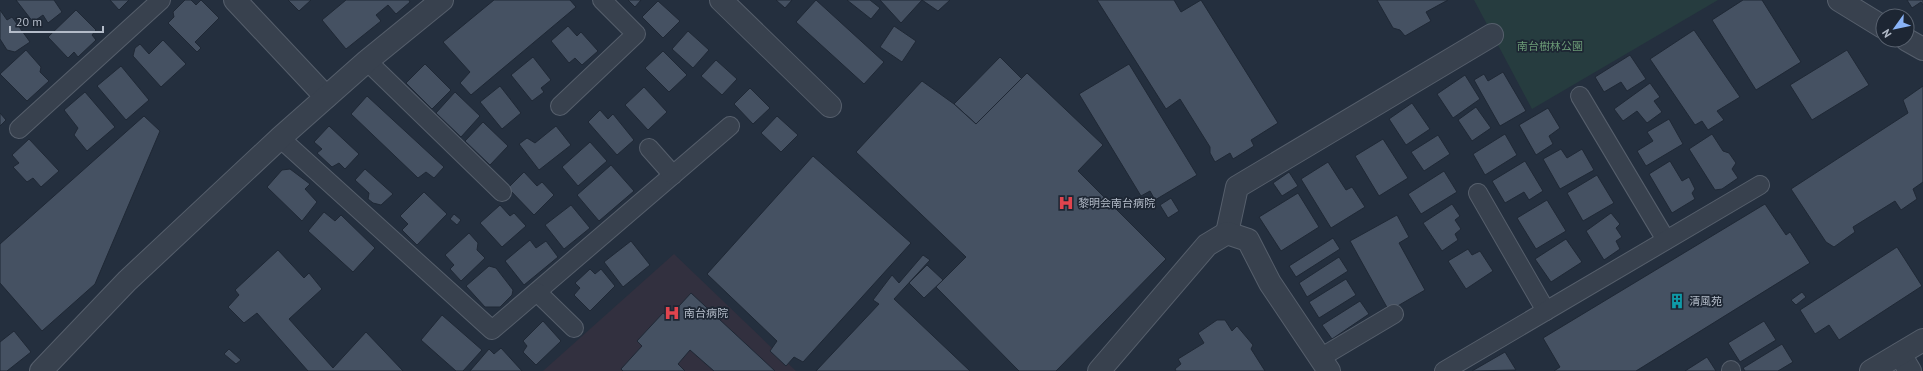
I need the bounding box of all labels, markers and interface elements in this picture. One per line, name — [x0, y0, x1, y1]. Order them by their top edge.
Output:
scale bar — [10, 8, 103, 34]
north arrow — [1875, 8, 1915, 48]
text: 20 m — [16, 14, 42, 29]
text: N — [1879, 27, 1894, 40]
park label: 南台樹林公園 — [1517, 39, 1583, 53]
hospital icon: 黎明会南台病院 — [1057, 194, 1075, 212]
place label: 黎明会南台病院 — [1078, 196, 1155, 210]
building icon: 清風苑 — [1668, 292, 1686, 310]
place label: 清風苑 — [1689, 294, 1722, 308]
hospital icon: 南台病院 — [663, 304, 681, 322]
place label: 南台病院 — [684, 306, 728, 320]

